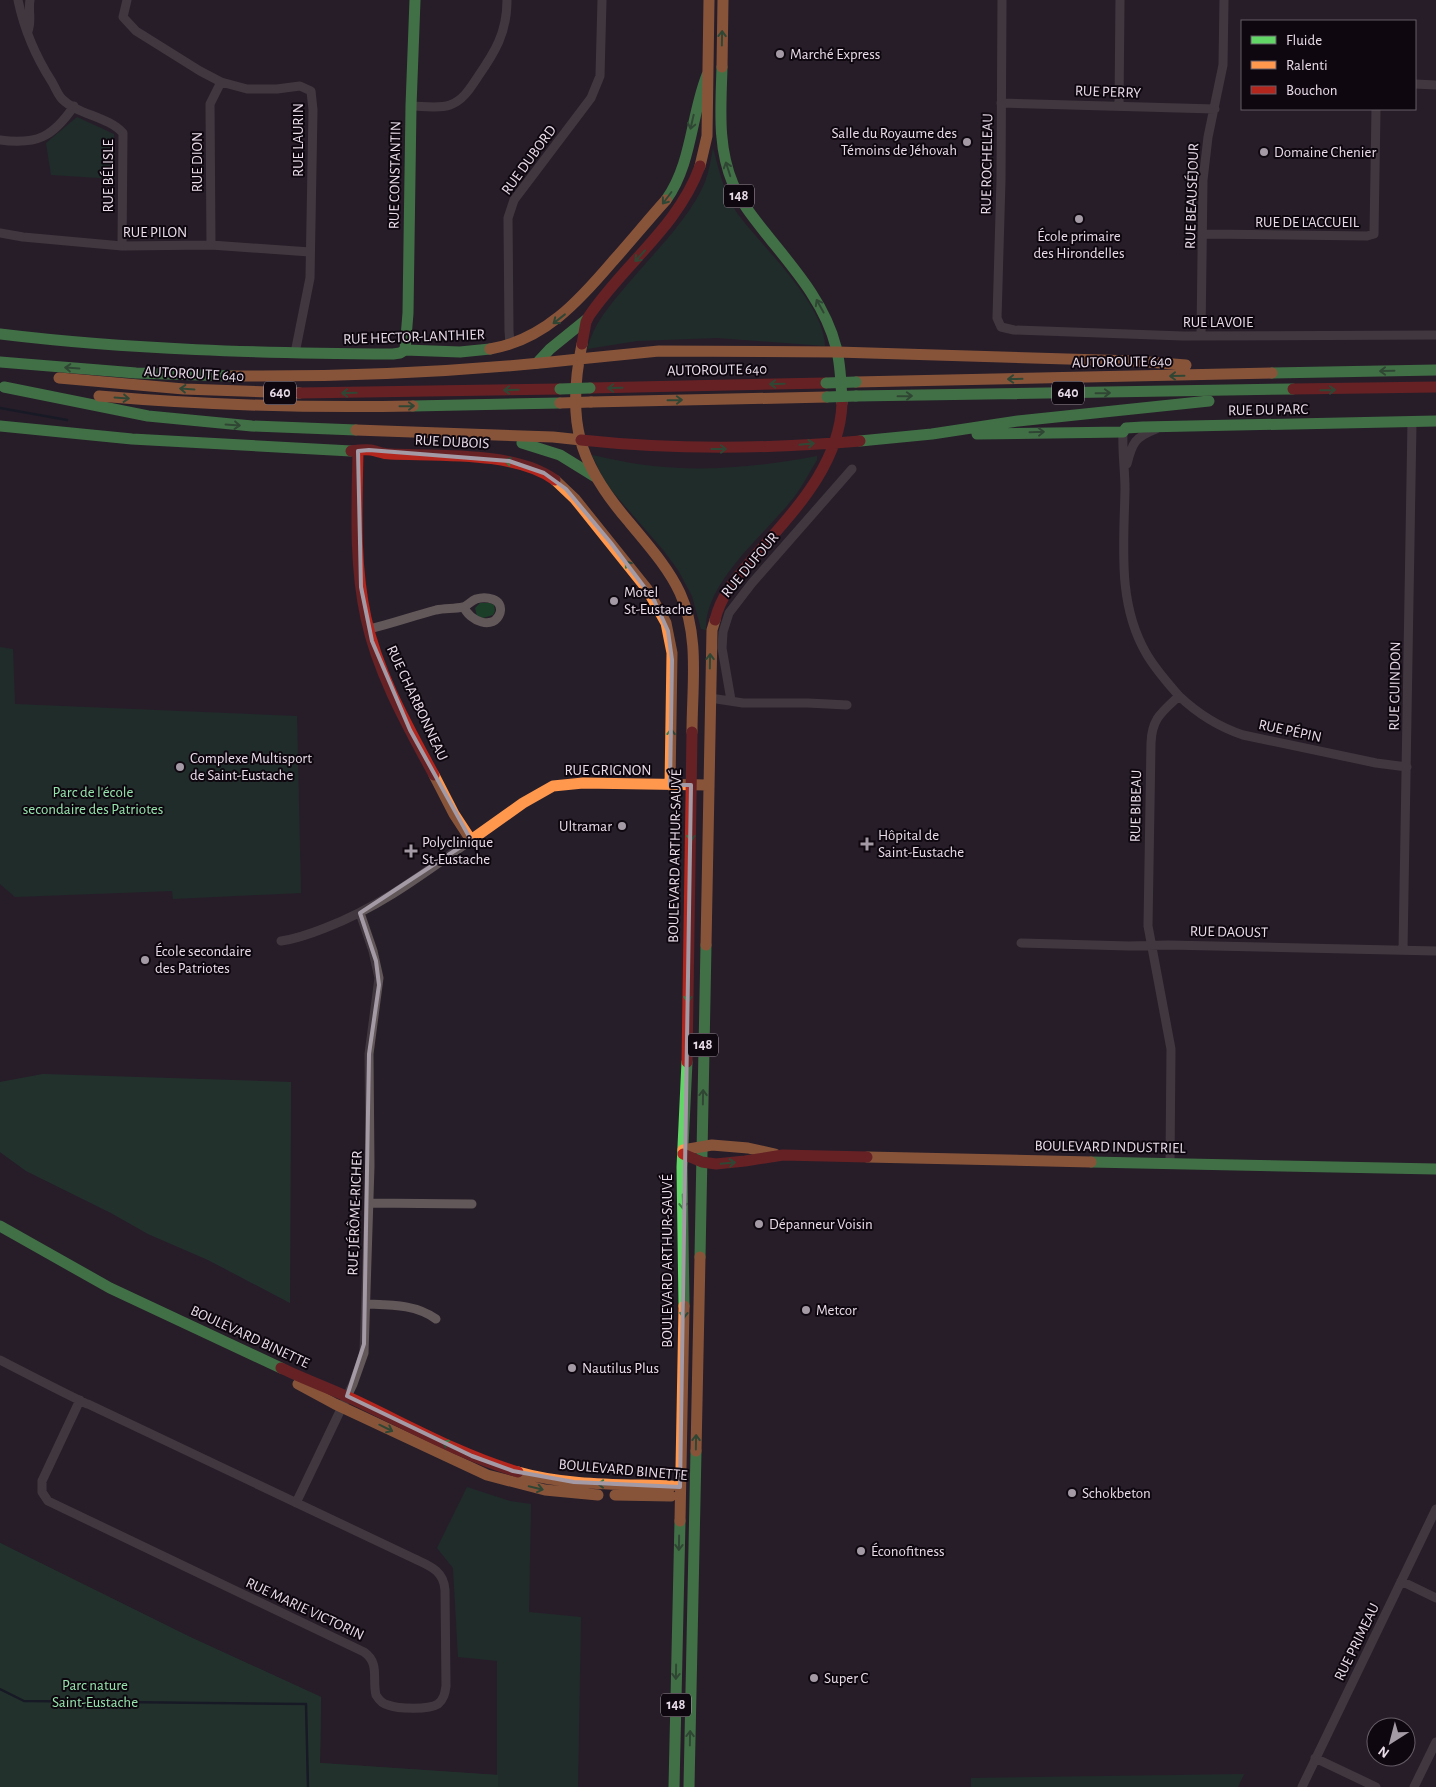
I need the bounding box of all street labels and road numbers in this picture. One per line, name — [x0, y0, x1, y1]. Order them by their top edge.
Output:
street label: RUE PERRY — [1075, 83, 1141, 101]
street label: RUE LAURIN — [291, 103, 306, 177]
street label: RUE ROCHELEAU — [979, 113, 995, 215]
street label: RUE CONSTANTIN — [387, 121, 403, 229]
street label: RUE DUBORD — [499, 122, 559, 197]
street label: RUE DION — [190, 132, 205, 192]
street label: RUE BÉLISLE — [99, 139, 116, 213]
street label: RUE BEAUSÉJOUR — [1181, 143, 1201, 249]
road number: 148 — [724, 185, 754, 208]
street label: RUE DE L'ACCUEIL — [1255, 215, 1360, 230]
street label: RUE PILON — [123, 225, 187, 240]
street label: RUE LAVOIE — [1183, 315, 1253, 330]
street label: RUE HECTOR-LANTHIER — [343, 327, 485, 347]
street label: AUTOROUTE 640 — [1072, 354, 1172, 370]
street label: AUTOROUTE 640 — [667, 362, 767, 378]
street label: AUTOROUTE 640 — [143, 364, 245, 384]
road number: 640 — [264, 382, 296, 404]
road number: 640 — [1052, 382, 1084, 404]
street label: RUE DU PARC — [1228, 402, 1309, 418]
street label: RUE DUBOIS — [414, 433, 490, 451]
street label: RUE DUFOUR — [719, 530, 781, 600]
street label: RUE GUINDON — [1387, 641, 1403, 731]
street label: RUE CHARBONNEAU — [384, 643, 450, 763]
street label: RUE PÉPIN — [1257, 715, 1323, 745]
street label: RUE GRIGNON — [565, 763, 651, 778]
street label: BOULEVARD ARTHUR-SAUVÉ — [664, 769, 684, 943]
street label: RUE BIBEAU — [1128, 770, 1144, 842]
street label: RUE DAOUST — [1190, 924, 1269, 940]
road number: 148 — [688, 1034, 718, 1056]
street label: BOULEVARD INDUSTRIEL — [1034, 1138, 1186, 1156]
street label: RUE JÉRÔME-RICHER — [343, 1150, 365, 1276]
street label: BOULEVARD ARTHUR-SAUVÉ — [658, 1174, 675, 1348]
street label: BOULEVARD BINETTE — [188, 1303, 312, 1371]
street label: BOULEVARD BINETTE — [558, 1457, 688, 1483]
street label: RUE MARIE VICTORIN — [244, 1575, 366, 1643]
street label: RUE PRIMEAU — [1332, 1601, 1382, 1683]
road number: 148 — [661, 1694, 691, 1716]

